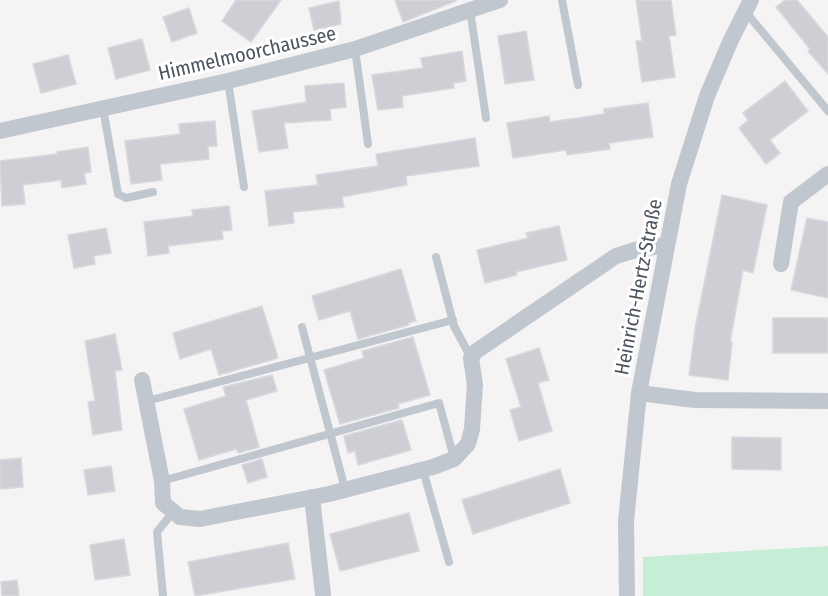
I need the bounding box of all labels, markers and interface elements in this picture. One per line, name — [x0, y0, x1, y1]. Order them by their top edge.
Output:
street label: Himmelmoorchaussee — [156, 21, 338, 85]
street label: Heinrich-Hertz-Straße — [609, 197, 667, 377]

